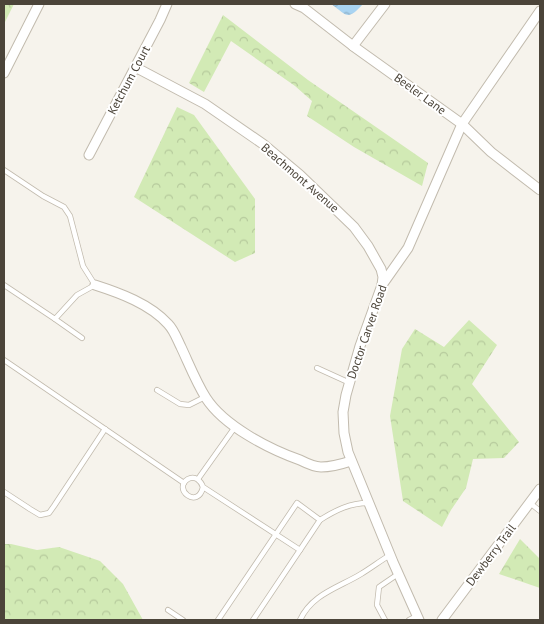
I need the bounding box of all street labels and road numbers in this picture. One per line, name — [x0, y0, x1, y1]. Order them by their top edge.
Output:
street label: Ketchum Court — [104, 43, 153, 117]
street label: Beeler Lane — [391, 70, 449, 117]
street label: Beachmont Avenue — [258, 140, 342, 215]
street label: Doctor Carver Road — [343, 283, 390, 381]
street label: Dewberry Trail — [462, 520, 519, 589]

